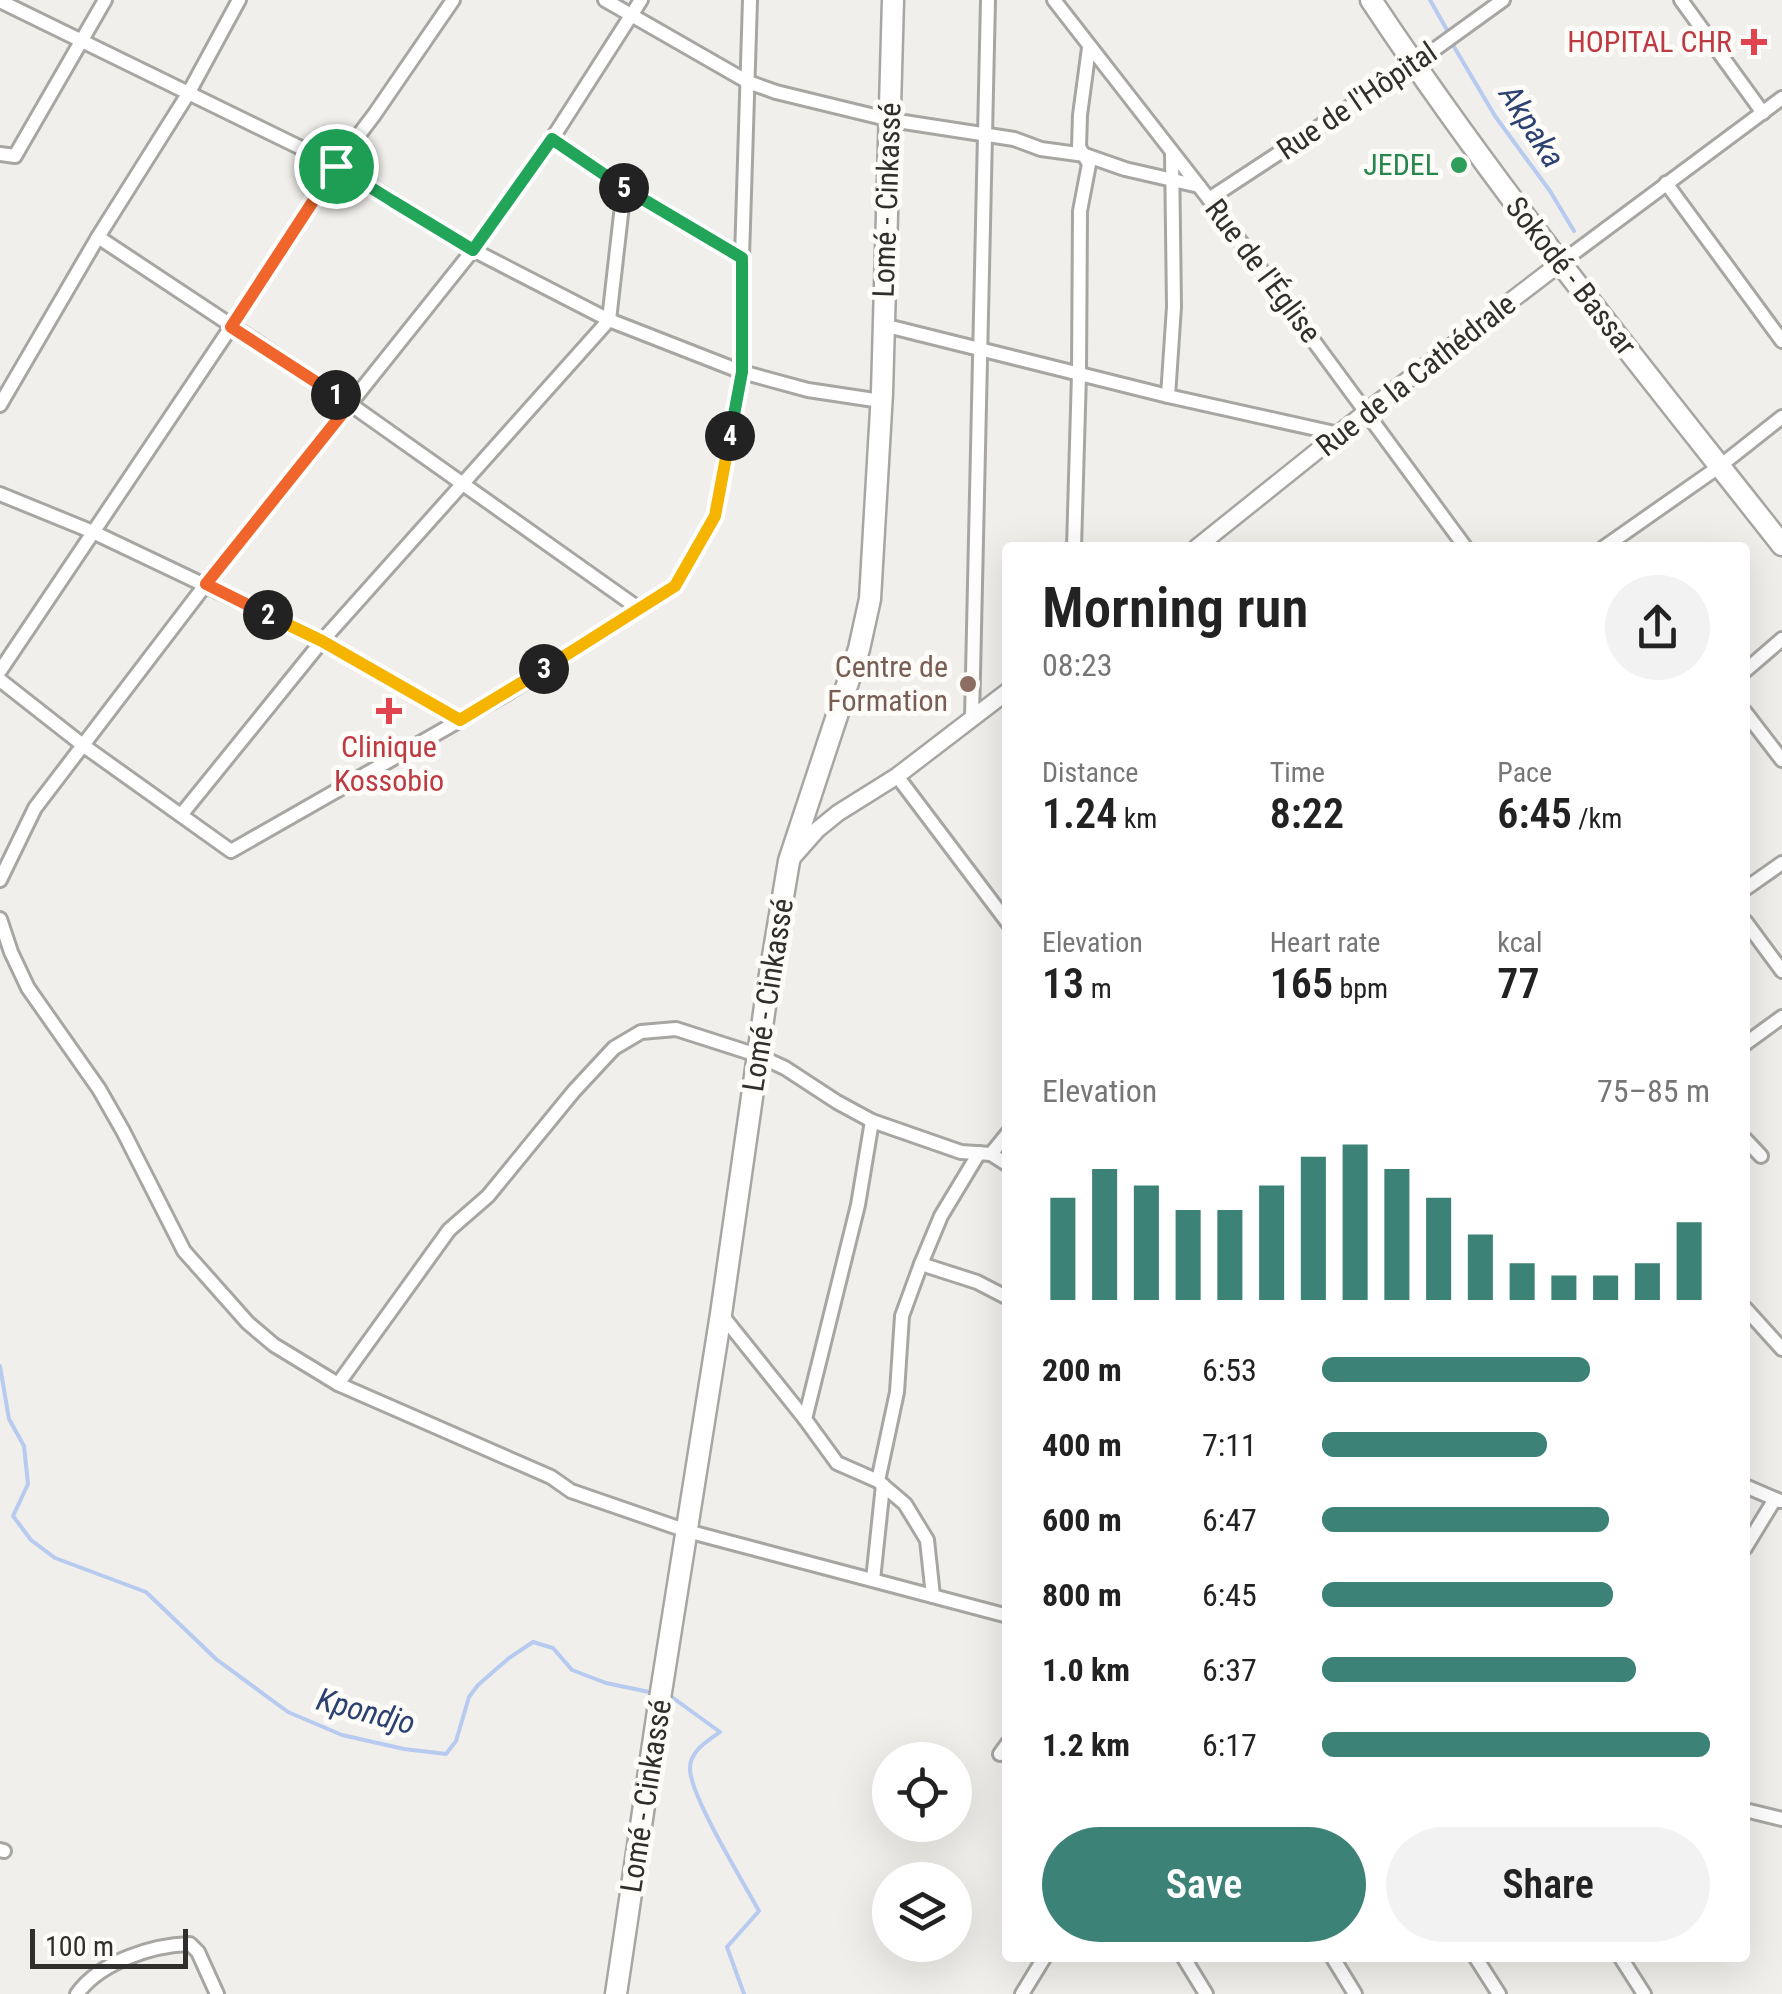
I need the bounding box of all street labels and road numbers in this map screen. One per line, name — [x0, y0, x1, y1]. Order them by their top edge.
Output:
street label: Rue de l'Hôpital — [1270, 34, 1443, 167]
street label: Lomé - Cinkassé — [866, 102, 907, 298]
street label: Sokodé - Bassar — [1499, 190, 1644, 362]
street label: Rue de l'Église — [1198, 192, 1329, 349]
street label: Rue de la Cathédrale — [1309, 286, 1522, 463]
street label: Lomé - Cinkassé — [735, 896, 800, 1094]
street label: Lomé - Cinkassé — [613, 1697, 678, 1895]

